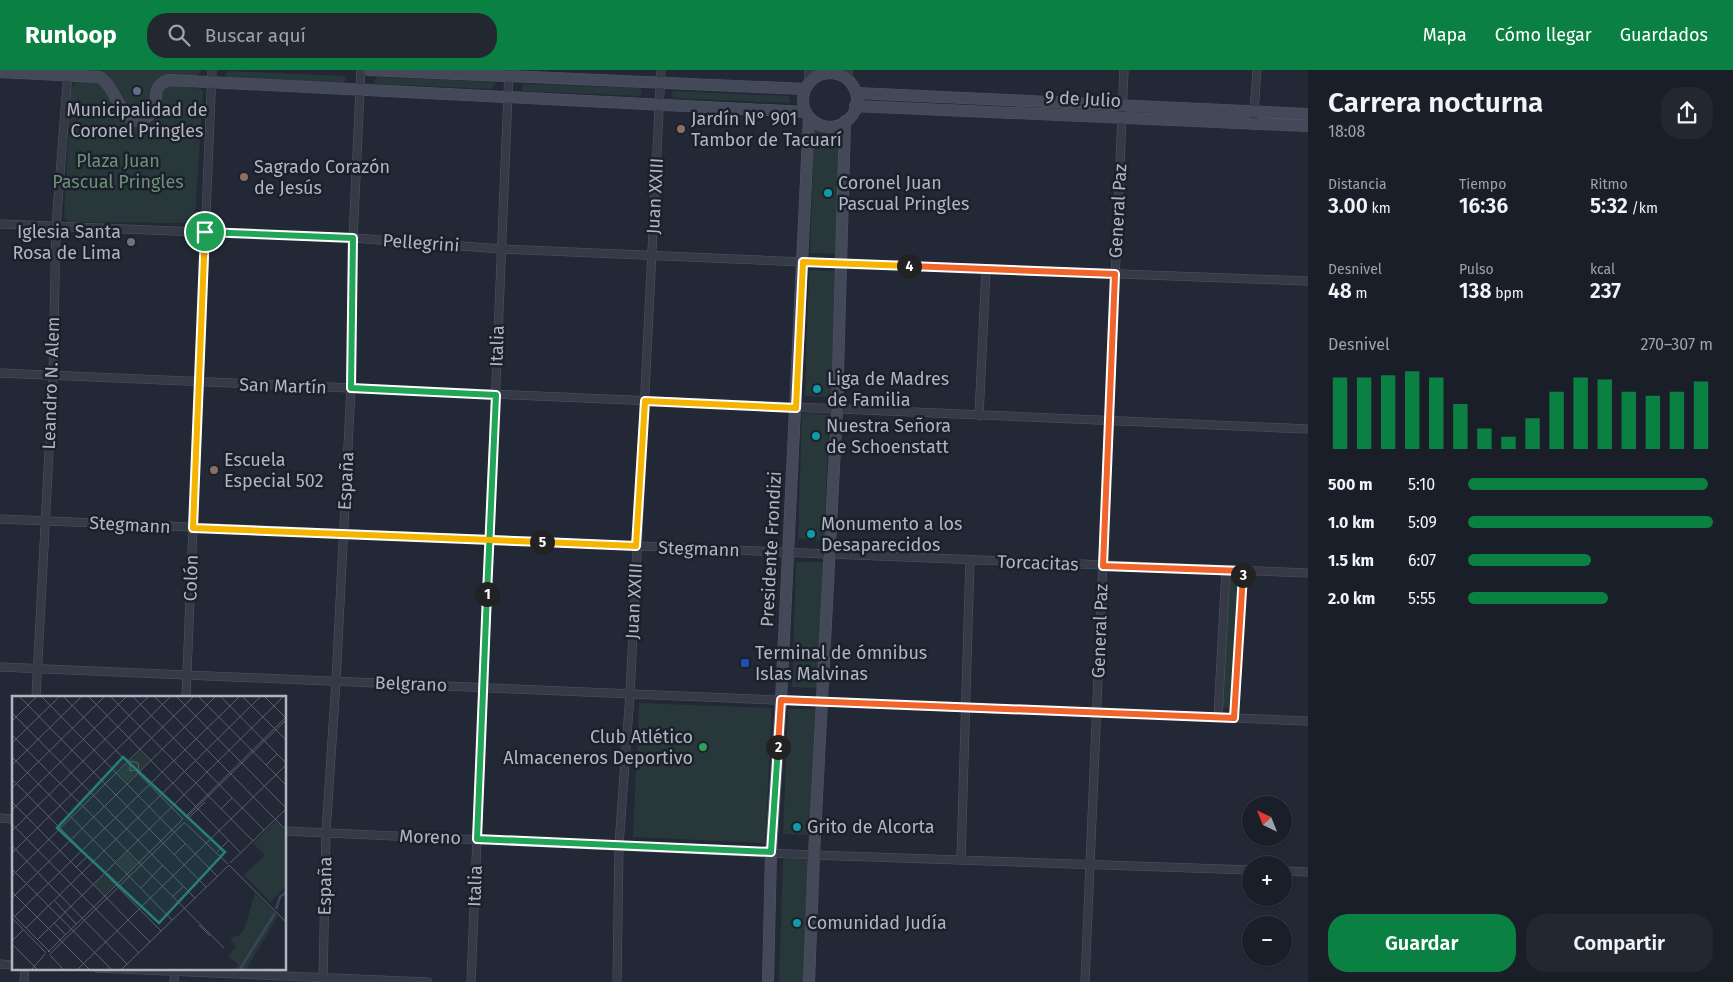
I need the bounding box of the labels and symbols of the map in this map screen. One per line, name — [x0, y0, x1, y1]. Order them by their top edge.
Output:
marker: Municipalidad de Coronel Pringles — [131, 85, 143, 97]
street label: 9 de Julio — [1044, 86, 1122, 112]
place label: Municipalidad de Coronel Pringles — [67, 99, 207, 142]
place label: Jardín N° 901 Tambor de Tacuarí — [691, 108, 842, 151]
marker: Jardín N° 901 Tambor de Tacuarí — [675, 123, 687, 135]
park label: Plaza Juan Pascual Pringles — [52, 150, 184, 193]
place label: Sagrado Corazón de Jesús — [254, 156, 390, 199]
street label: Juan XXIII — [642, 157, 668, 235]
street label: General Paz — [1105, 163, 1131, 259]
marker: Sagrado Corazón de Jesús — [238, 171, 250, 183]
place label: Coronel Juan Pascual Pringles — [838, 172, 969, 215]
marker: Coronel Juan Pascual Pringles — [822, 187, 834, 199]
pin — [184, 211, 226, 253]
place label: Iglesia Santa Rosa de Lima — [12, 221, 121, 264]
street label: Pellegrini — [382, 229, 460, 257]
marker: Iglesia Santa Rosa de Lima — [125, 236, 137, 248]
pin: 4 — [896, 254, 922, 278]
street label: Leandro N. Alem — [38, 316, 64, 450]
street label: Italia — [485, 325, 509, 367]
place label: Liga de Madres de Familia — [827, 368, 949, 411]
street label: San Martín — [239, 373, 327, 399]
marker: Liga de Madres de Familia — [811, 383, 823, 395]
place label: Nuestra Señora de Schoenstatt — [826, 415, 951, 458]
marker: Nuestra Señora de Schoenstatt — [810, 430, 822, 442]
place label: Escuela Especial 502 — [224, 449, 324, 492]
street label: España — [333, 451, 359, 511]
marker: Escuela Especial 502 — [208, 464, 220, 476]
street label: Presidente Frondizi — [756, 470, 786, 628]
street label: Stegmann — [89, 512, 171, 538]
place label: Monumento a los Desaparecidos — [821, 513, 963, 556]
marker: Monumento a los Desaparecidos — [805, 528, 817, 540]
pin: 5 — [530, 530, 554, 554]
street label: Stegmann — [658, 537, 740, 561]
street label: Torcacitas — [997, 551, 1079, 575]
street label: Colón — [179, 554, 203, 602]
street label: Juan XXIII — [621, 562, 647, 640]
pin: 3 — [1230, 562, 1256, 588]
pin: 1 — [474, 582, 500, 606]
street label: General Paz — [1087, 583, 1113, 679]
place label: Terminal de ómnibus Islas Malvinas — [755, 642, 927, 685]
marker: Terminal de ómnibus Islas Malvinas — [739, 657, 751, 669]
street label: Belgrano — [374, 672, 448, 696]
inset map — [12, 696, 286, 970]
place label: Club Atlético Almaceneros Deportivo — [503, 726, 693, 769]
pin: 2 — [766, 734, 790, 760]
marker: Club Atlético Almaceneros Deportivo — [697, 741, 709, 753]
north arrow — [1242, 796, 1292, 846]
place label: Grito de Alcorta — [807, 816, 935, 838]
marker: Grito de Alcorta — [791, 821, 803, 833]
street label: Moreno — [399, 825, 461, 849]
street label: España — [313, 857, 337, 915]
street label: Italia — [463, 865, 487, 907]
place label: Comunidad Judía — [807, 912, 947, 934]
marker: Comunidad Judía — [791, 917, 803, 929]

